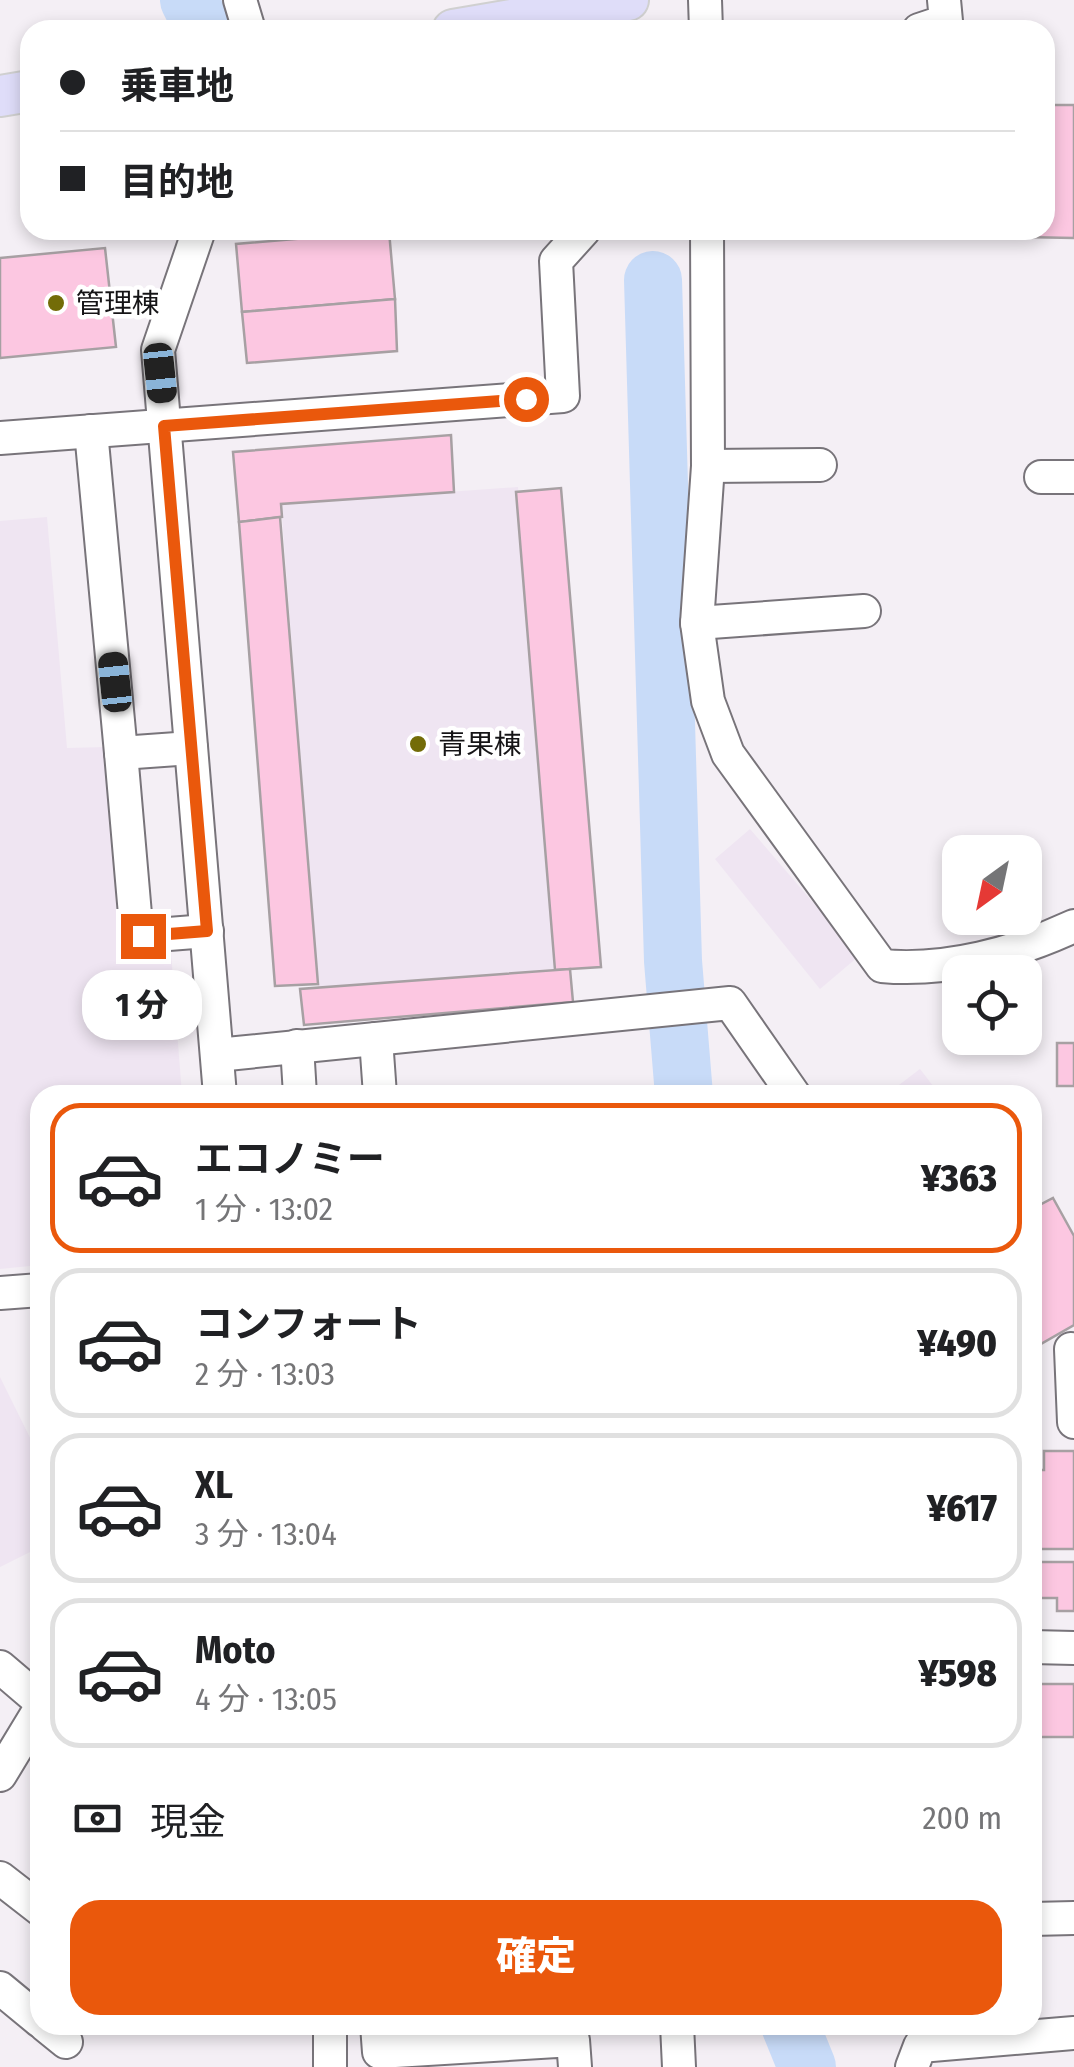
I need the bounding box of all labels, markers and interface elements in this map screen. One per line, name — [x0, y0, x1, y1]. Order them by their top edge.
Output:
text: 乗車地 — [120, 63, 234, 109]
text: 目的地 — [120, 159, 234, 205]
place label: 管理棟 — [76, 287, 160, 320]
marker: 管理棟 — [45, 292, 67, 314]
car — [142, 342, 178, 404]
route start — [504, 377, 549, 422]
car — [97, 651, 133, 713]
place label: 青果棟 — [438, 728, 522, 761]
marker: 青果棟 — [407, 733, 429, 755]
north arrow — [942, 835, 1042, 935]
map controls — [942, 835, 1042, 1055]
route end — [121, 914, 166, 959]
button: locate — [942, 955, 1042, 1055]
callout: 1 分 — [83, 971, 203, 1041]
text: 1 分 — [116, 986, 168, 1024]
icon: car — [75, 1133, 165, 1223]
text: エコノミー — [195, 1136, 385, 1182]
text: ¥363 — [921, 1155, 997, 1201]
text: 1 分 · 13:02 — [195, 1190, 333, 1228]
icon: car — [75, 1298, 165, 1388]
text: コンフォート — [195, 1301, 422, 1347]
text: ¥490 — [917, 1320, 997, 1366]
text: 2 分 · 13:03 — [195, 1355, 335, 1393]
text: XL — [195, 1462, 233, 1508]
icon: car — [75, 1463, 165, 1553]
text: ¥617 — [927, 1485, 997, 1531]
text: 3 分 · 13:04 — [195, 1515, 337, 1553]
text: Moto — [195, 1627, 276, 1673]
icon: car — [75, 1628, 165, 1718]
text: ¥598 — [918, 1650, 997, 1696]
text: 4 分 · 13:05 — [195, 1680, 337, 1718]
icon: cash — [70, 1791, 125, 1846]
text: 現金 — [150, 1799, 226, 1845]
text: 200 m — [922, 1799, 1002, 1837]
button: 確定 — [70, 1900, 1002, 2015]

